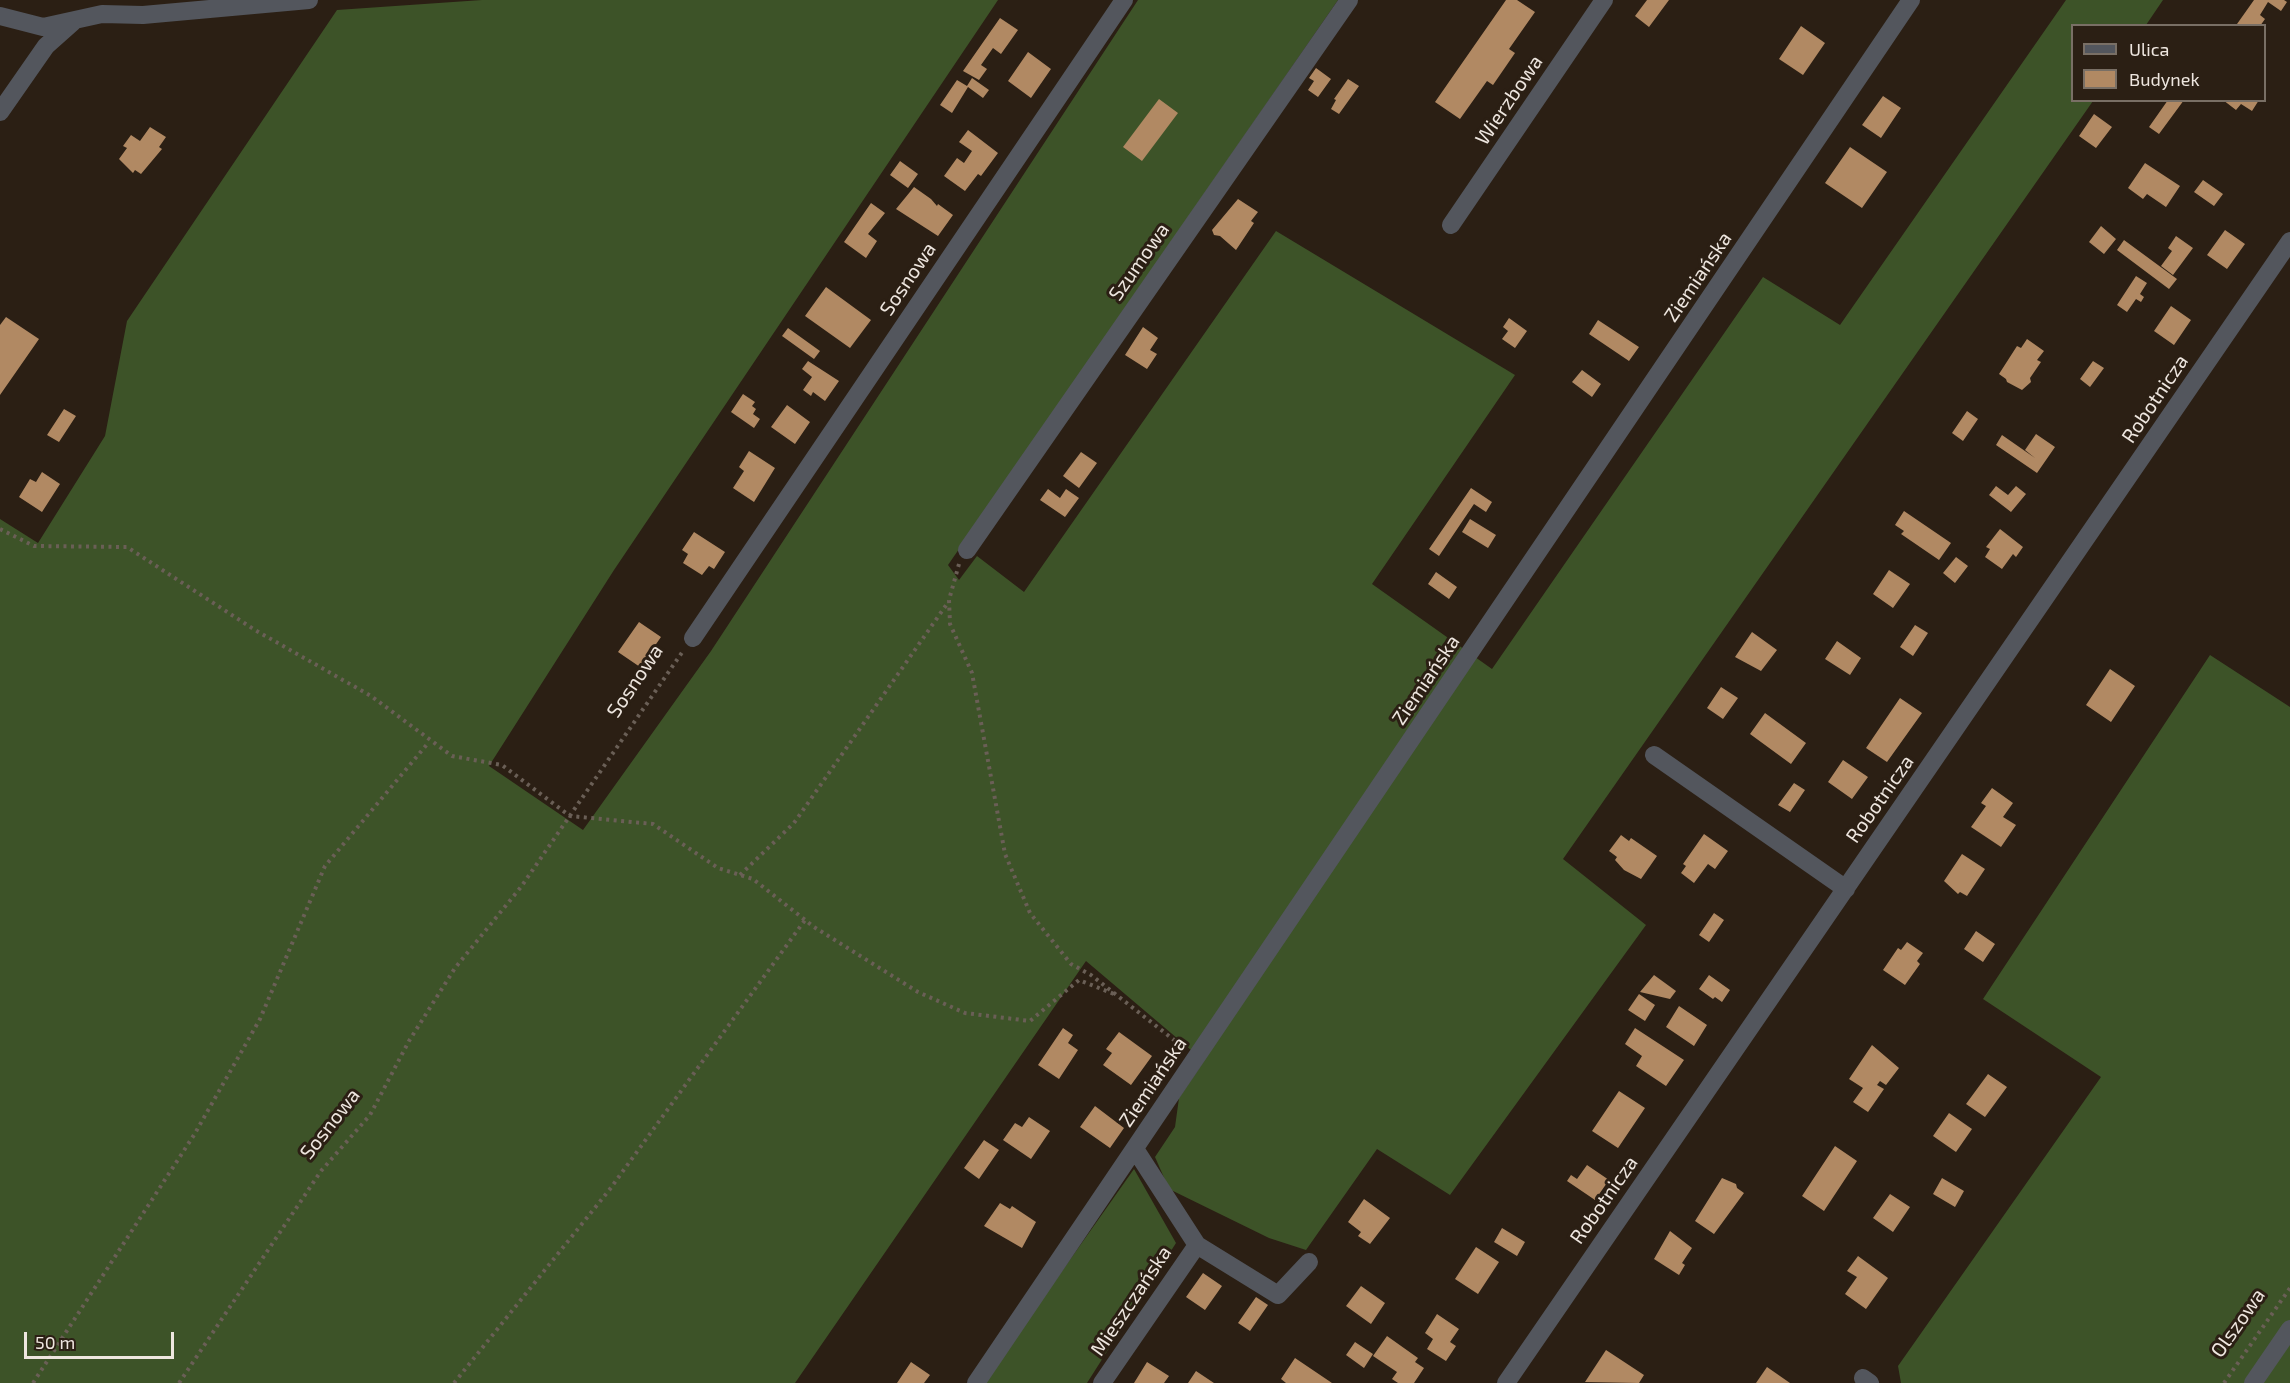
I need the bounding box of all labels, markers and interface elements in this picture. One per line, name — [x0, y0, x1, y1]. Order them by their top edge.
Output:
legend — [2071, 24, 2266, 102]
text: Ulica — [2129, 38, 2169, 60]
street label: Wierzbowa — [1470, 51, 1548, 149]
text: Budynek — [2129, 68, 2200, 90]
street label: Szumowa — [1104, 219, 1174, 305]
street label: Ziemiańska — [1659, 227, 1737, 327]
street label: Sosnowa — [875, 238, 941, 320]
street label: Robotnicza — [2117, 350, 2193, 448]
street label: Ziemiańska — [1387, 630, 1465, 730]
street label: Sosnowa — [602, 640, 668, 722]
street label: Robotnicza — [1841, 751, 1919, 847]
street label: Ziemiańska — [1114, 1032, 1192, 1132]
street label: Sosnowa — [295, 1084, 365, 1164]
street label: Robotnicza — [1565, 1152, 1643, 1248]
street label: Mieszczańska — [1085, 1241, 1177, 1361]
street label: Olszowa — [2206, 1284, 2270, 1362]
scale bar — [27, 1320, 177, 1358]
text: 50 m — [35, 1331, 75, 1353]

